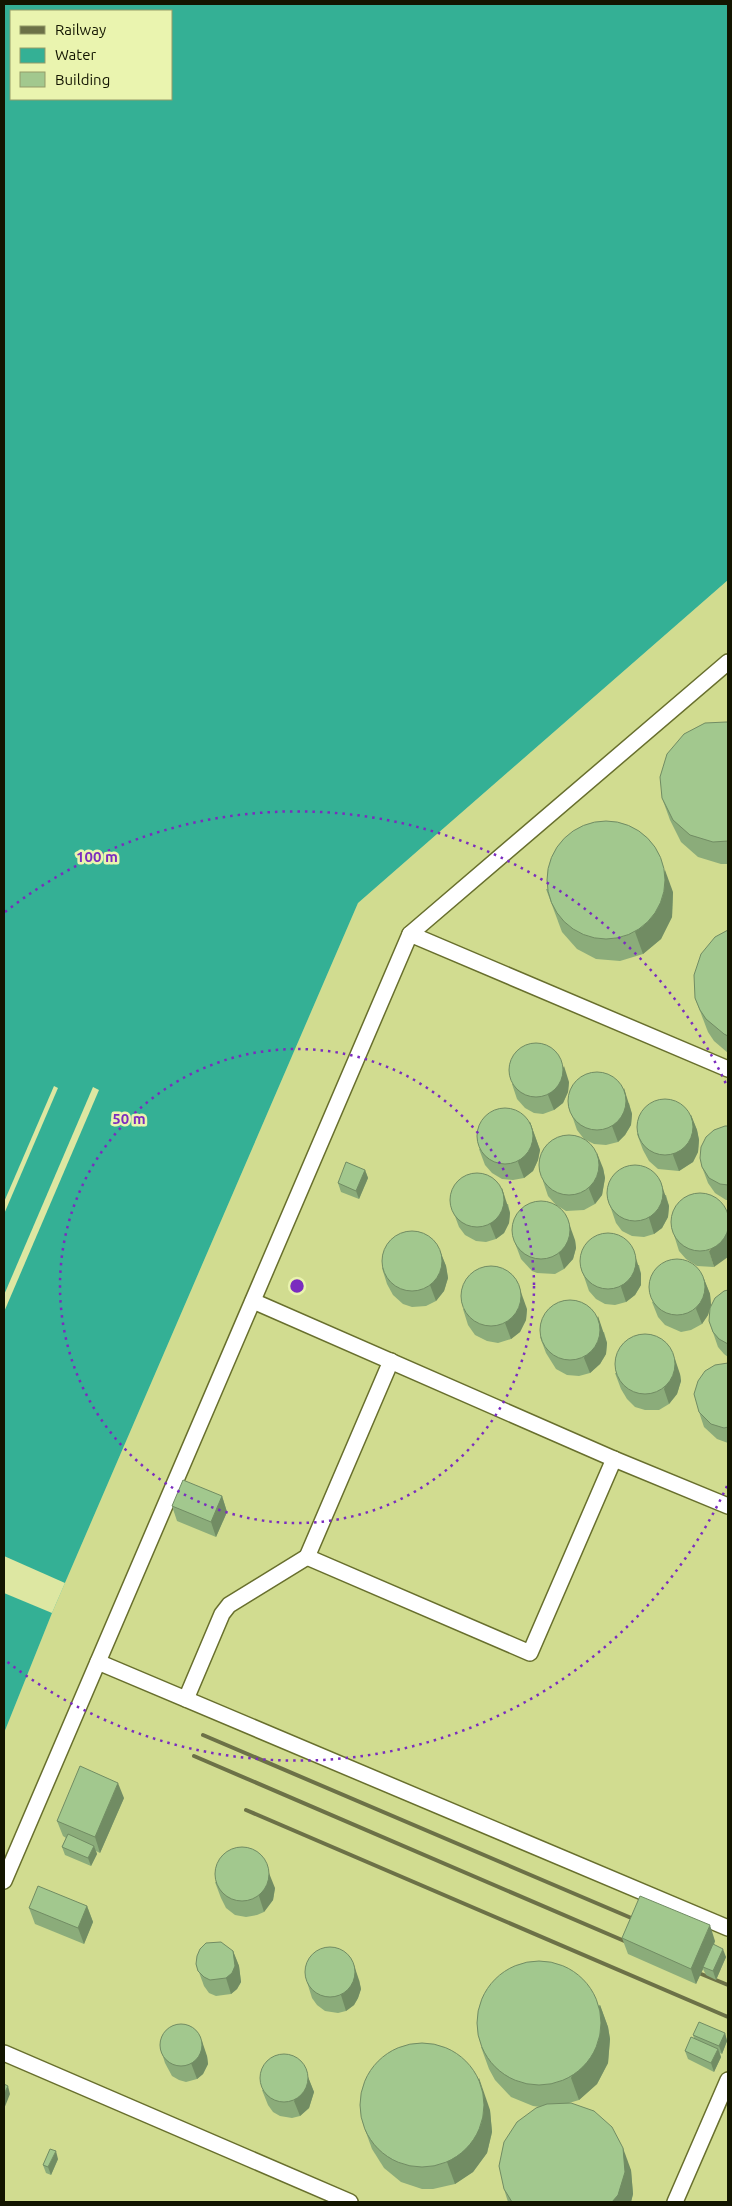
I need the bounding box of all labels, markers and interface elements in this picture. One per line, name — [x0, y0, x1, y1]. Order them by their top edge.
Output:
legend — [10, 10, 172, 100]
text: Railway — [55, 21, 106, 38]
text: Water — [55, 46, 96, 63]
text: Building — [55, 71, 110, 88]
text: 100 m — [76, 848, 118, 865]
text: 50 m — [112, 1110, 146, 1127]
centre of rings — [288, 1277, 306, 1295]

